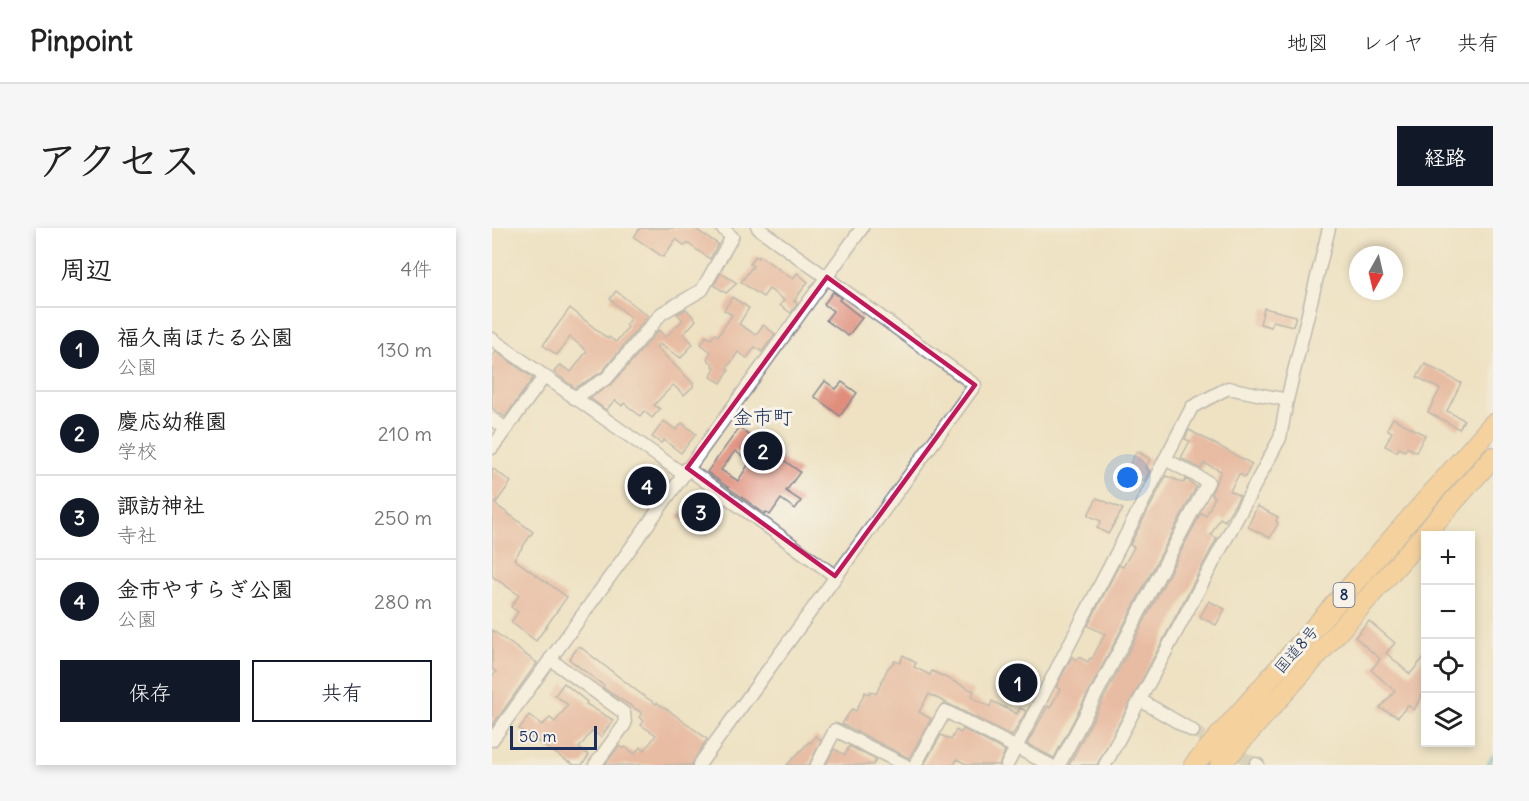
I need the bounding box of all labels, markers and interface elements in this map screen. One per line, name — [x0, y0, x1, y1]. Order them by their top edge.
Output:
text: Pinpoint — [30, 23, 133, 59]
text: 地図 — [1287, 29, 1329, 56]
text: レイヤ — [1362, 29, 1424, 56]
text: 共有 — [1457, 29, 1499, 56]
button: 経路 — [1397, 126, 1493, 186]
text: アクセス — [36, 134, 201, 186]
north arrow — [1349, 246, 1403, 300]
text: 周辺 — [60, 253, 112, 286]
text: 4件 — [400, 256, 432, 281]
text: 福久南ほたる公園 — [117, 323, 293, 351]
text: 1 — [76, 337, 83, 362]
text: 130 m — [377, 337, 432, 362]
text: 公園 — [117, 354, 157, 379]
district label: 金市町 — [733, 404, 793, 429]
text: 慶応幼稚園 — [117, 407, 227, 435]
text: 2 — [74, 421, 85, 446]
text: 210 m — [378, 421, 432, 446]
pin: 2 — [744, 428, 782, 474]
text: 学校 — [117, 438, 157, 463]
your location — [1113, 463, 1142, 492]
pin: 4 — [628, 464, 666, 508]
pin: 3 — [682, 490, 720, 534]
text: 諏訪神社 — [117, 491, 205, 519]
text: 3 — [74, 505, 85, 530]
text: 250 m — [374, 505, 432, 530]
text: 寺社 — [117, 522, 157, 547]
map controls — [1421, 531, 1475, 747]
button: + — [1421, 531, 1475, 585]
text: 金市やすらぎ公園 — [117, 575, 293, 603]
road number: 8 — [1334, 583, 1354, 607]
button: − — [1421, 585, 1475, 639]
text: 4 — [74, 589, 85, 614]
text: 280 m — [374, 589, 432, 614]
text: 公園 — [117, 606, 157, 631]
street label: 国道8号 — [1270, 621, 1322, 677]
button: locate — [1421, 639, 1475, 693]
button: 保存 — [60, 660, 240, 722]
button: 共有 — [252, 660, 432, 722]
pin: 1 — [998, 660, 1038, 706]
button: layers — [1421, 693, 1475, 747]
scale bar — [510, 723, 597, 750]
text: 50 m — [519, 726, 557, 746]

